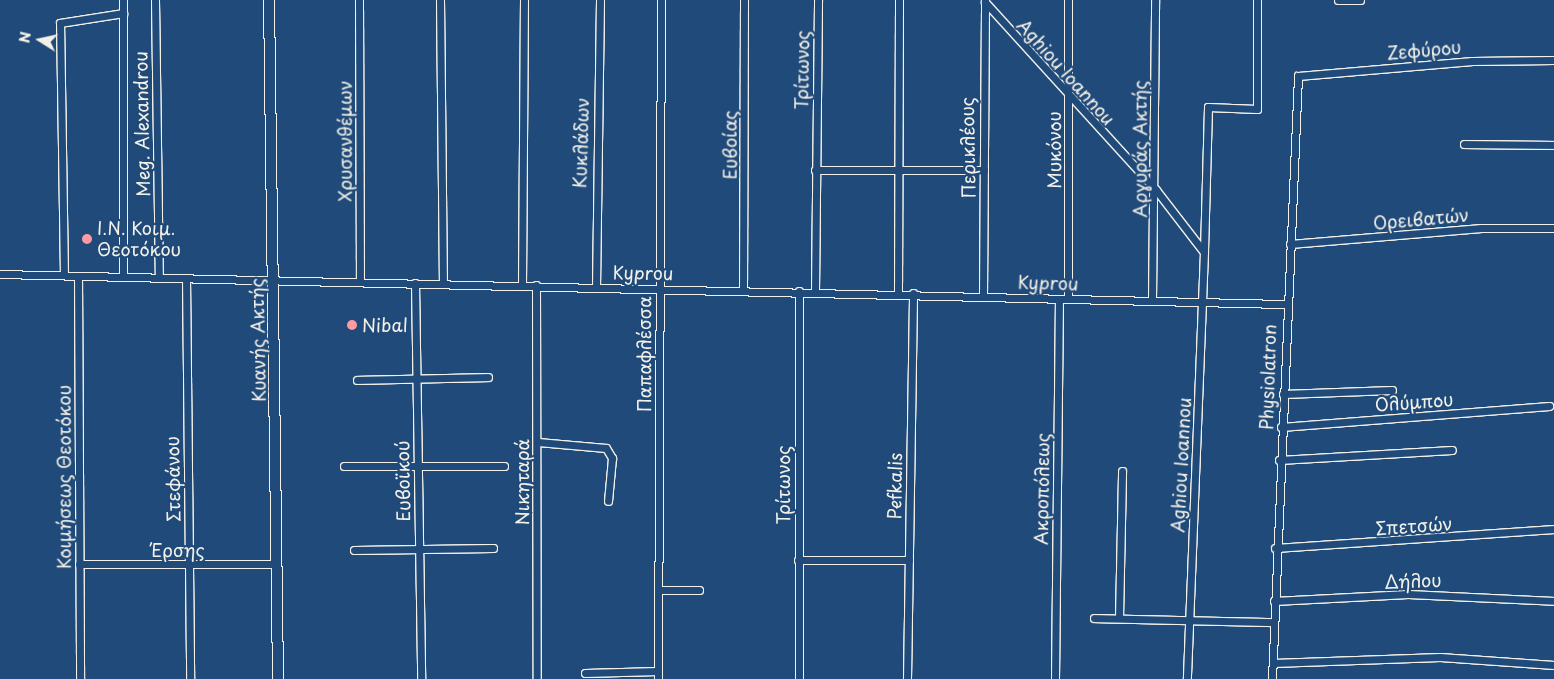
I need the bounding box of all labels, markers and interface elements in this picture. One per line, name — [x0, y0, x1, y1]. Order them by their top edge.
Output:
north arrow — [15, 15, 65, 65]
street label: Aghiou Ioannou — [1013, 15, 1119, 129]
text: N — [13, 30, 36, 45]
street label: Τρίτωνος — [791, 30, 813, 110]
street label: Ζεφύρου — [1386, 36, 1462, 64]
street label: Meg. Alexandrou — [130, 51, 154, 197]
street label: Χρυσανθέμων — [334, 80, 356, 202]
street label: Αργυράς Ακτής — [1129, 80, 1151, 218]
street label: Κυκλάδων — [569, 97, 593, 189]
street label: Περικλέους — [956, 97, 980, 199]
street label: Ευβοίας — [719, 110, 741, 180]
street label: Μυκόνου — [1043, 111, 1065, 189]
street label: Ορειβατών — [1372, 204, 1470, 234]
place label: Ι.Ν. Κοιμ. Θεοτόκου — [97, 218, 181, 260]
marker: Ι.Ν. Κοιμ. Θεοτόκου — [81, 233, 93, 245]
street label: Kyprou — [613, 262, 673, 284]
street label: Kyprou — [1017, 271, 1079, 295]
street label: Κυανής Ακτής — [246, 277, 270, 403]
street label: Παπαφλέσσα — [633, 296, 655, 412]
place label: Nibal — [362, 314, 408, 336]
marker: Nibal — [346, 319, 358, 331]
street label: Physiolatron — [1255, 324, 1281, 430]
street label: Κοιμήσεως Θεοτόκου — [53, 385, 75, 569]
street label: Ολύμπου — [1374, 388, 1454, 416]
street label: Aghiou Ioannou — [1167, 397, 1195, 533]
street label: Ακροπόλεως — [1030, 433, 1054, 545]
street label: Στεφάνου — [161, 436, 185, 522]
street label: Νικηταρά — [511, 439, 533, 525]
street label: Ευβοϊκού — [391, 440, 415, 522]
street label: Τρίτωνος — [772, 445, 794, 525]
street label: Pefkalis — [884, 452, 906, 520]
street label: Σπετσών — [1375, 513, 1453, 539]
street label: Έρσης — [151, 539, 205, 561]
street label: Δήλου — [1384, 569, 1442, 593]

